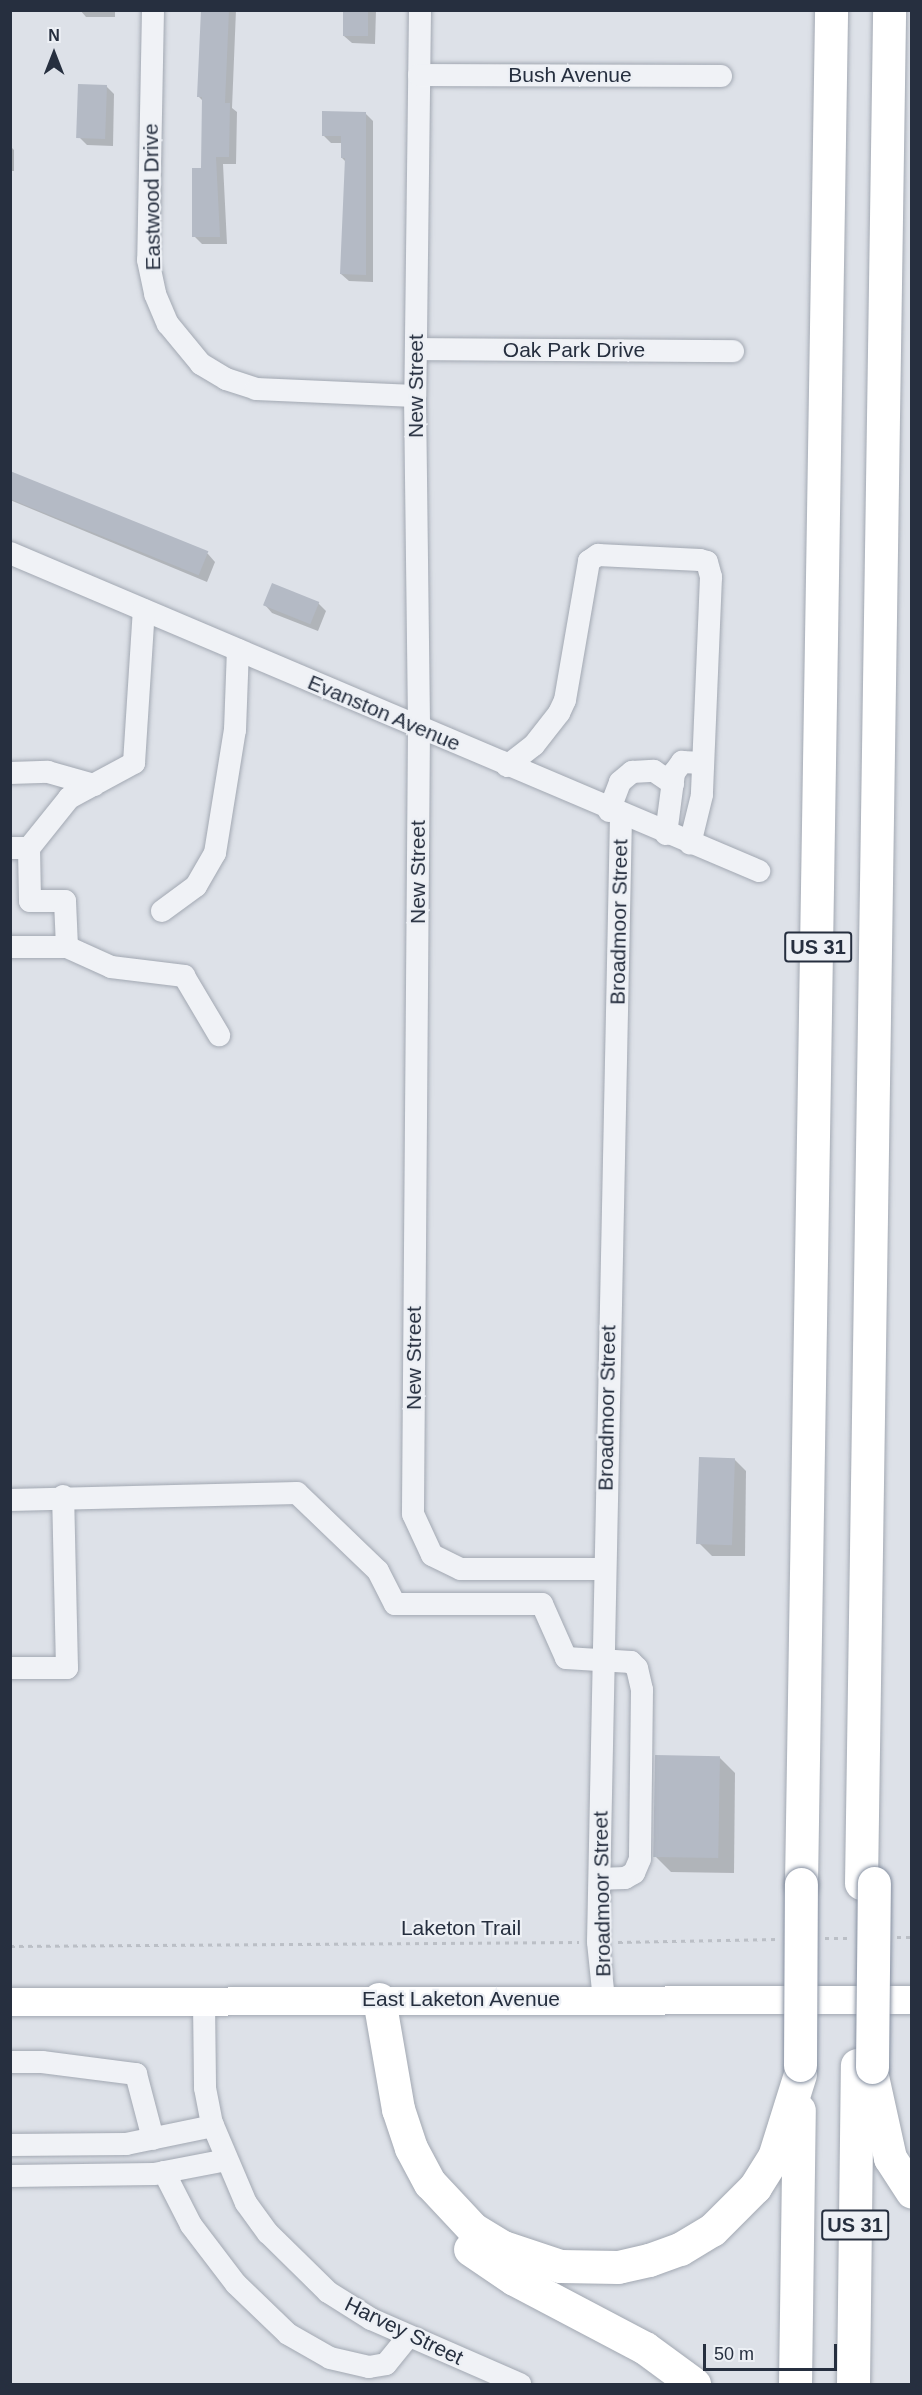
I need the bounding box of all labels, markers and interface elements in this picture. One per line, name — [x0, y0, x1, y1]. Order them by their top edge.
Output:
north arrow — [24, 24, 84, 84]
text: N — [48, 27, 60, 44]
street label: Bush Avenue — [508, 62, 632, 88]
street label: Eastwood Drive — [138, 123, 166, 271]
street label: New Street — [403, 334, 429, 438]
street label: Oak Park Drive — [503, 337, 645, 363]
street label: Evanston Avenue — [303, 669, 465, 757]
street label: New Street — [405, 820, 431, 924]
street label: Broadmoor Street — [605, 839, 633, 1005]
road number: US 31 — [784, 930, 852, 964]
street label: New Street — [401, 1306, 427, 1410]
street label: Broadmoor Street — [593, 1325, 621, 1491]
street label: Broadmoor Street — [588, 1811, 616, 1977]
street label: Laketon Trail — [401, 1915, 521, 1941]
street label: East Laketon Avenue — [361, 1986, 561, 2012]
road number: US 31 — [820, 2208, 890, 2242]
street label: Harvey Street — [341, 2292, 467, 2370]
scale bar — [706, 2332, 840, 2370]
text: 50 m — [714, 2344, 754, 2364]

